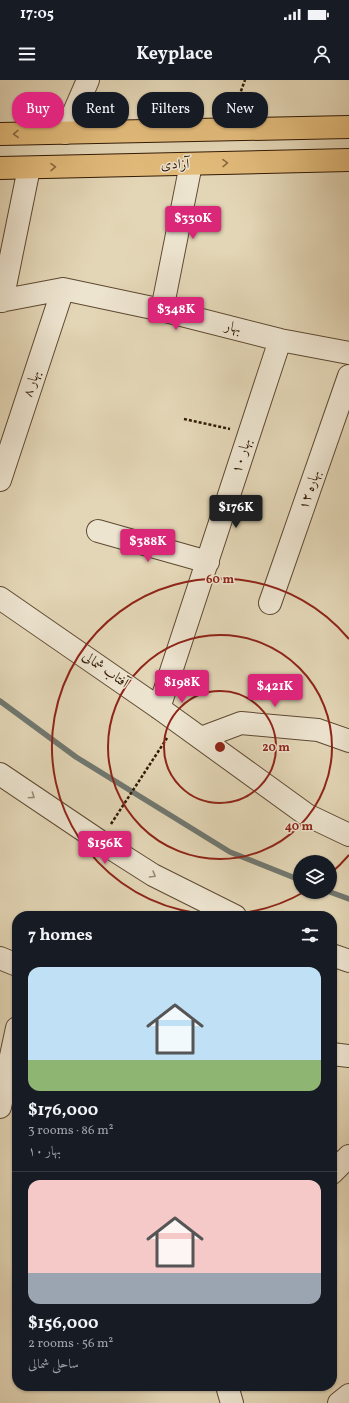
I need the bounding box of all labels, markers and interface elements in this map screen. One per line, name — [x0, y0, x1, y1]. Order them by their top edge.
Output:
text: 17:05 — [20, 4, 54, 25]
text: Keyplace — [136, 42, 213, 67]
icon: menu — [16, 43, 38, 65]
icon: person — [311, 43, 333, 65]
chip: Buy — [12, 92, 64, 128]
chip: Rent — [72, 92, 129, 128]
chip: Filters — [137, 92, 204, 128]
chip: New — [212, 92, 268, 128]
one-way arrow — [13, 130, 19, 138]
street label: آزادی — [161, 155, 191, 175]
one-way arrow — [222, 159, 228, 168]
one-way arrow — [50, 163, 56, 171]
pin: $330K — [165, 206, 221, 240]
text: $330K — [174, 210, 212, 228]
pin: $348K — [148, 297, 204, 331]
text: $348K — [157, 301, 195, 319]
street label: بهار — [221, 316, 243, 339]
street label: بهار ۸ — [19, 368, 45, 400]
street label: بهار ۱۰ — [227, 436, 257, 476]
street label: بهاره ۱۲ — [294, 468, 326, 512]
pin: $176K — [208, 495, 264, 529]
text: $176K — [218, 499, 254, 517]
pin: $388K — [120, 529, 176, 563]
text: $388K — [129, 533, 167, 551]
text: 60 m — [206, 572, 234, 588]
street label: آفتاب شمالی — [78, 647, 134, 694]
pin: $198K — [154, 670, 210, 704]
text: $198K — [164, 674, 200, 692]
pin: $421K — [247, 674, 303, 708]
text: $421K — [257, 678, 293, 696]
centre of rings — [213, 740, 227, 754]
text: 20 m — [262, 740, 290, 756]
one-way arrow — [28, 791, 35, 799]
text: 40 m — [285, 819, 314, 835]
pin: $156K — [77, 831, 133, 865]
text: $156K — [87, 835, 123, 853]
map controls — [293, 855, 337, 899]
button: layers — [293, 855, 337, 899]
one-way arrow — [148, 870, 156, 877]
text: 7 homes — [28, 924, 93, 947]
icon: filters — [299, 924, 321, 946]
icon: home — [139, 993, 211, 1065]
text: $176,000 — [28, 1099, 98, 1122]
text: 3 rooms · 86 m² — [28, 1122, 113, 1140]
text: بهار ۱۰ — [28, 1143, 61, 1161]
icon: home — [139, 1206, 211, 1278]
text: $156,000 — [28, 1312, 98, 1335]
text: 2 rooms · 56 m² — [28, 1335, 113, 1353]
text: ساحلی شمالی — [28, 1356, 79, 1374]

